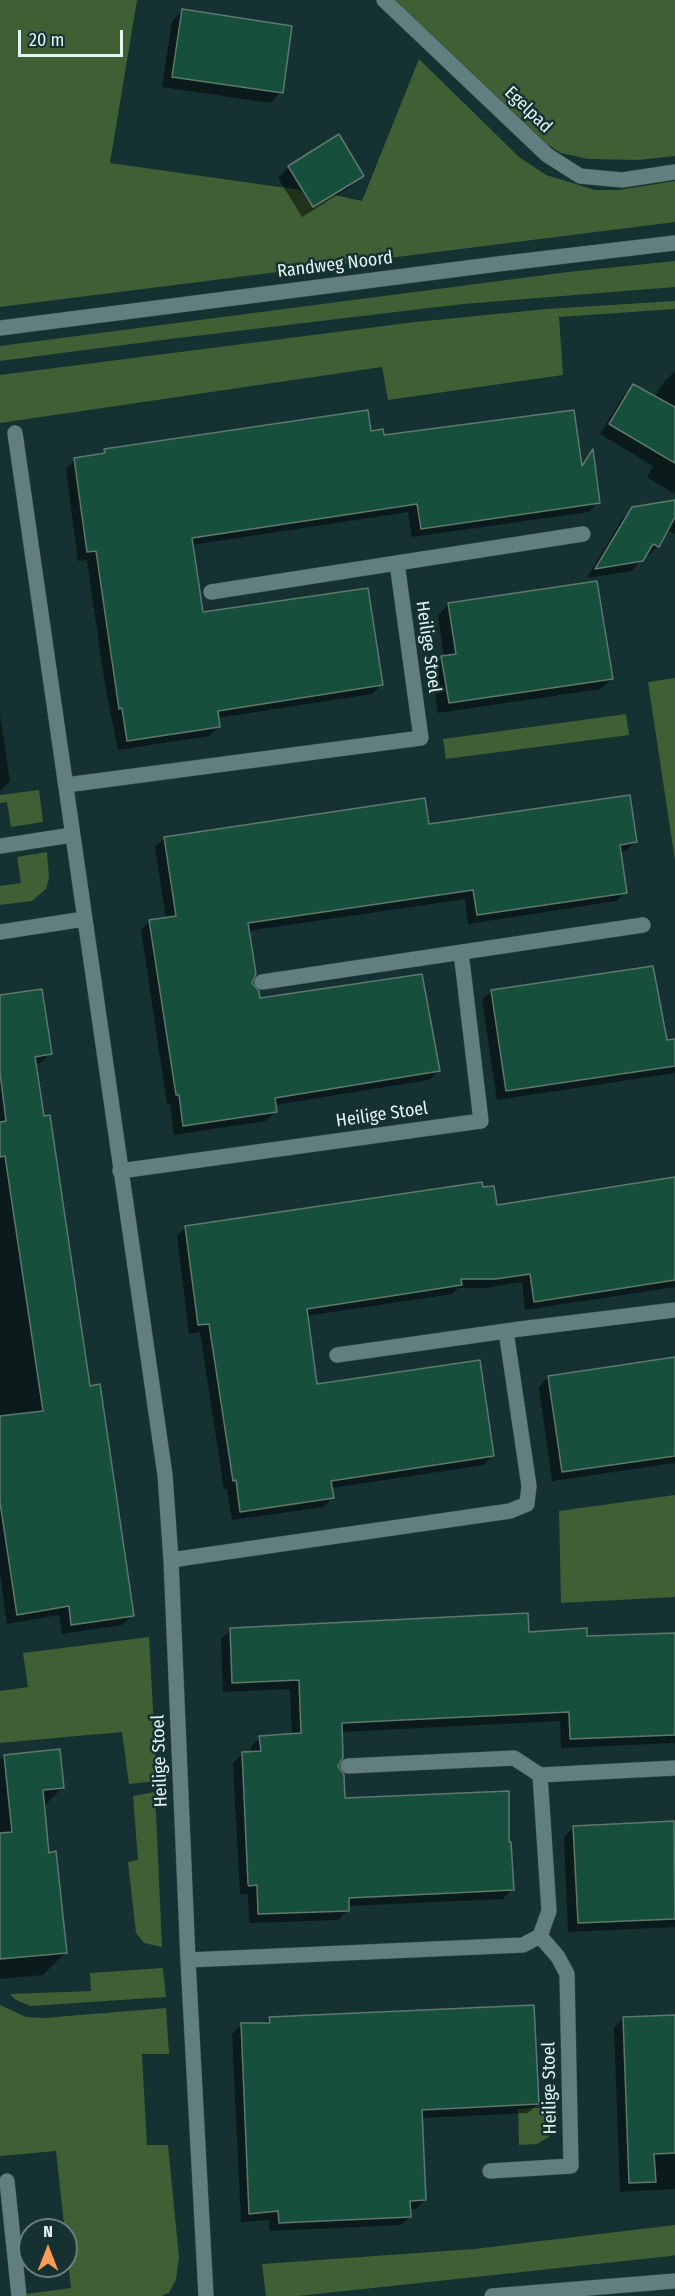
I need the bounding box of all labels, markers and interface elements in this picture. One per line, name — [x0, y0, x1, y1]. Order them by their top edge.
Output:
scale bar — [21, 18, 126, 56]
text: 20 m — [29, 29, 64, 51]
street label: Egelpad — [500, 82, 556, 138]
street label: Randweg Noord — [276, 247, 394, 283]
street label: Heilige Stoel — [411, 600, 445, 694]
street label: Heilige Stoel — [335, 1098, 429, 1132]
street label: Heilige Stoel — [148, 1714, 172, 1808]
street label: Heilige Stoel — [538, 2042, 562, 2134]
north arrow — [18, 2218, 78, 2278]
text: N — [43, 2222, 53, 2241]

